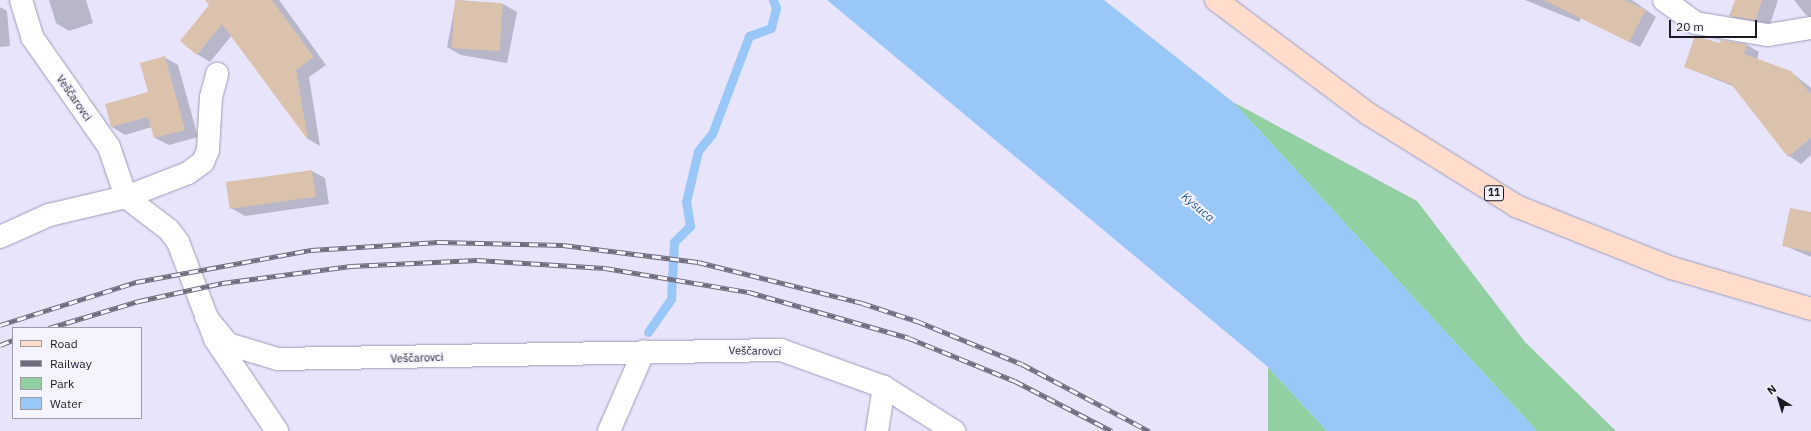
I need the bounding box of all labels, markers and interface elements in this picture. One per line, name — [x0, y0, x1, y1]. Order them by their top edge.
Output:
scale bar — [1671, 12, 1759, 38]
text: 20 m — [1676, 19, 1704, 34]
street label: Veščarovci — [53, 73, 95, 123]
road number: 11 — [1484, 185, 1504, 201]
water label: Kysuca — [1179, 189, 1217, 225]
legend — [12, 327, 142, 419]
text: Road — [50, 336, 78, 351]
street label: Veščarovci — [728, 344, 782, 358]
street label: Veščarovci — [390, 350, 444, 366]
text: Railway — [50, 356, 92, 371]
text: Park — [50, 376, 74, 391]
north arrow — [1759, 379, 1799, 419]
text: N — [1764, 382, 1779, 398]
text: Water — [50, 396, 82, 411]

